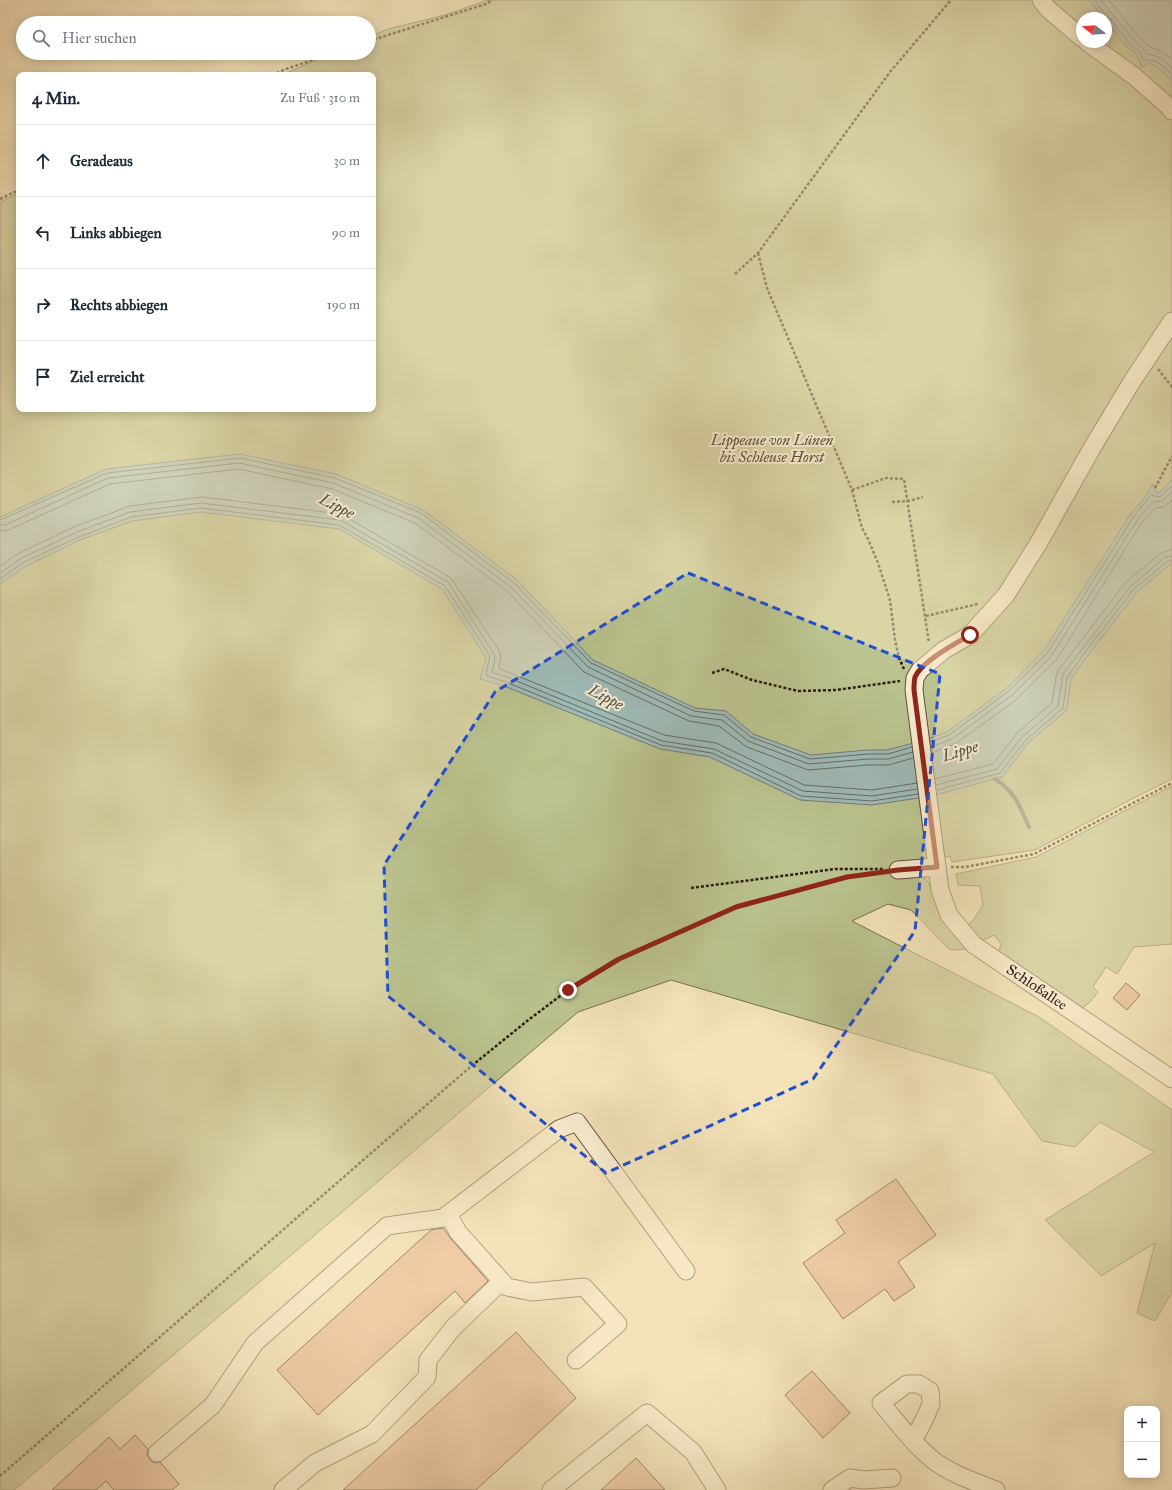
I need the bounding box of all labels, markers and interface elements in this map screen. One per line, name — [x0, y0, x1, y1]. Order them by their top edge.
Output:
north arrow — [1076, 12, 1112, 48]
search box — [16, 16, 376, 60]
icon: search — [30, 27, 52, 49]
text: Hier suchen — [62, 29, 137, 47]
text: 4 Min. — [32, 88, 80, 109]
text: Zu Fuß · 310 m — [280, 90, 360, 106]
icon: ahead — [32, 150, 54, 172]
text: Geradeaus — [70, 152, 133, 170]
text: 30 m — [334, 153, 360, 169]
icon: left — [32, 222, 54, 244]
text: Links abbiegen — [70, 224, 162, 242]
text: 90 m — [332, 225, 360, 241]
icon: right — [32, 294, 54, 316]
text: Rechts abbiegen — [70, 296, 168, 314]
text: 190 m — [327, 297, 360, 313]
icon: arrive — [32, 366, 54, 388]
text: Ziel erreicht — [70, 368, 145, 386]
park label: Lippeaue von Lünen bis Schleuse Horst — [710, 431, 833, 466]
water label: Lippe — [315, 489, 359, 524]
route start — [961, 626, 979, 644]
water label: Lippe — [584, 680, 628, 715]
water label: Lippe — [939, 736, 982, 767]
street label: Schloßallee — [1003, 960, 1071, 1014]
route end — [559, 981, 577, 999]
map controls — [1124, 1406, 1160, 1478]
button: + — [1124, 1406, 1160, 1442]
button: − — [1124, 1442, 1160, 1478]

